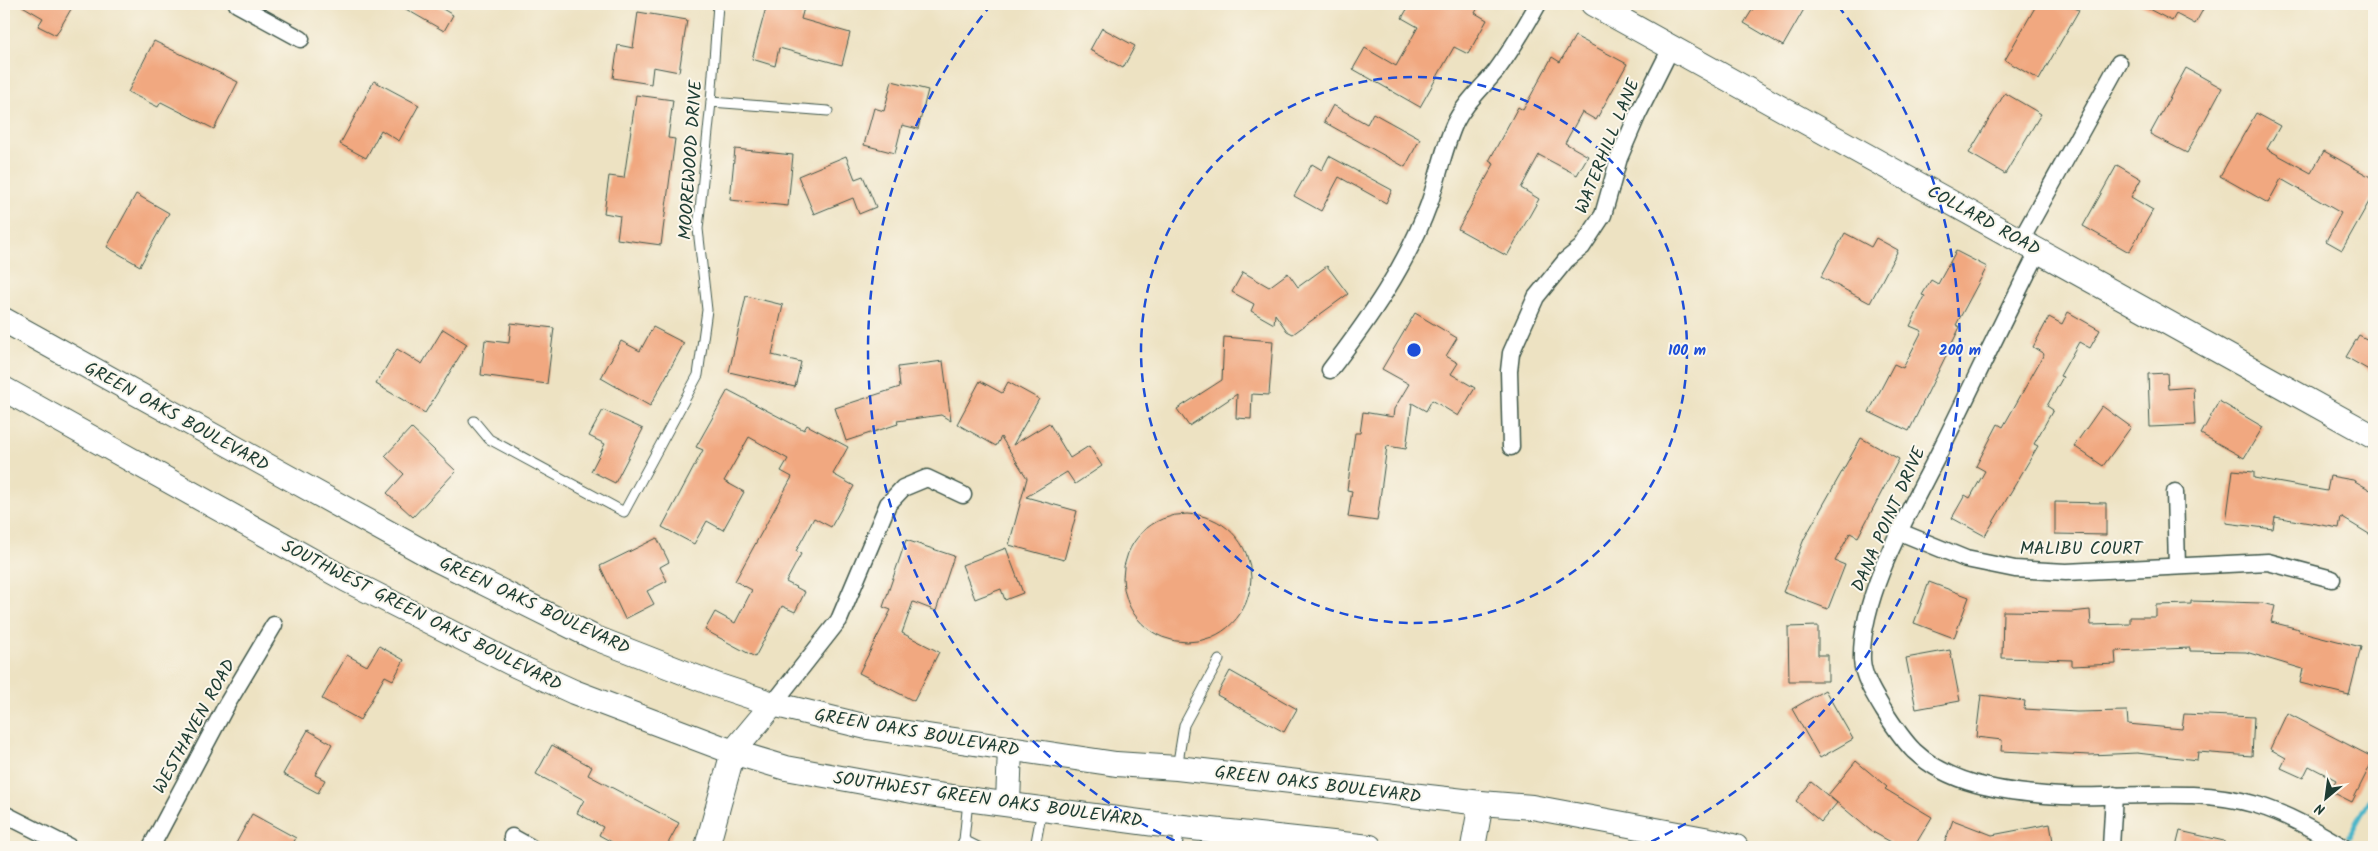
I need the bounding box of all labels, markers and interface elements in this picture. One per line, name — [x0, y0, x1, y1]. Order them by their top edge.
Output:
street label: WATERHILL LANE — [1568, 74, 1649, 219]
street label: MOOREWOOD DRIVE — [671, 79, 712, 241]
street label: COLLARD ROAD — [1921, 178, 2046, 265]
text: 100 m — [1668, 339, 1706, 363]
text: 200 m — [1939, 339, 1981, 363]
centre of rings — [1405, 341, 1423, 359]
street label: GREEN OAKS BOULEVARD — [78, 354, 274, 481]
street label: DANA POINT DRIVE — [1844, 442, 1935, 597]
street label: SOUTHWEST GREEN OAKS BOULEVARD — [276, 533, 567, 700]
street label: MALIBU COURT — [2020, 535, 2144, 564]
street label: GREEN OAKS BOULEVARD — [434, 549, 635, 664]
street label: WESTHAVEN ROAD — [146, 654, 245, 800]
street label: GREEN OAKS BOULEVARD — [812, 701, 1022, 766]
street label: GREEN OAKS BOULEVARD — [1213, 758, 1423, 813]
street label: SOUTHWEST GREEN OAKS BOULEVARD — [831, 764, 1145, 837]
north arrow — [2300, 774, 2350, 824]
text: N — [2311, 797, 2329, 820]

